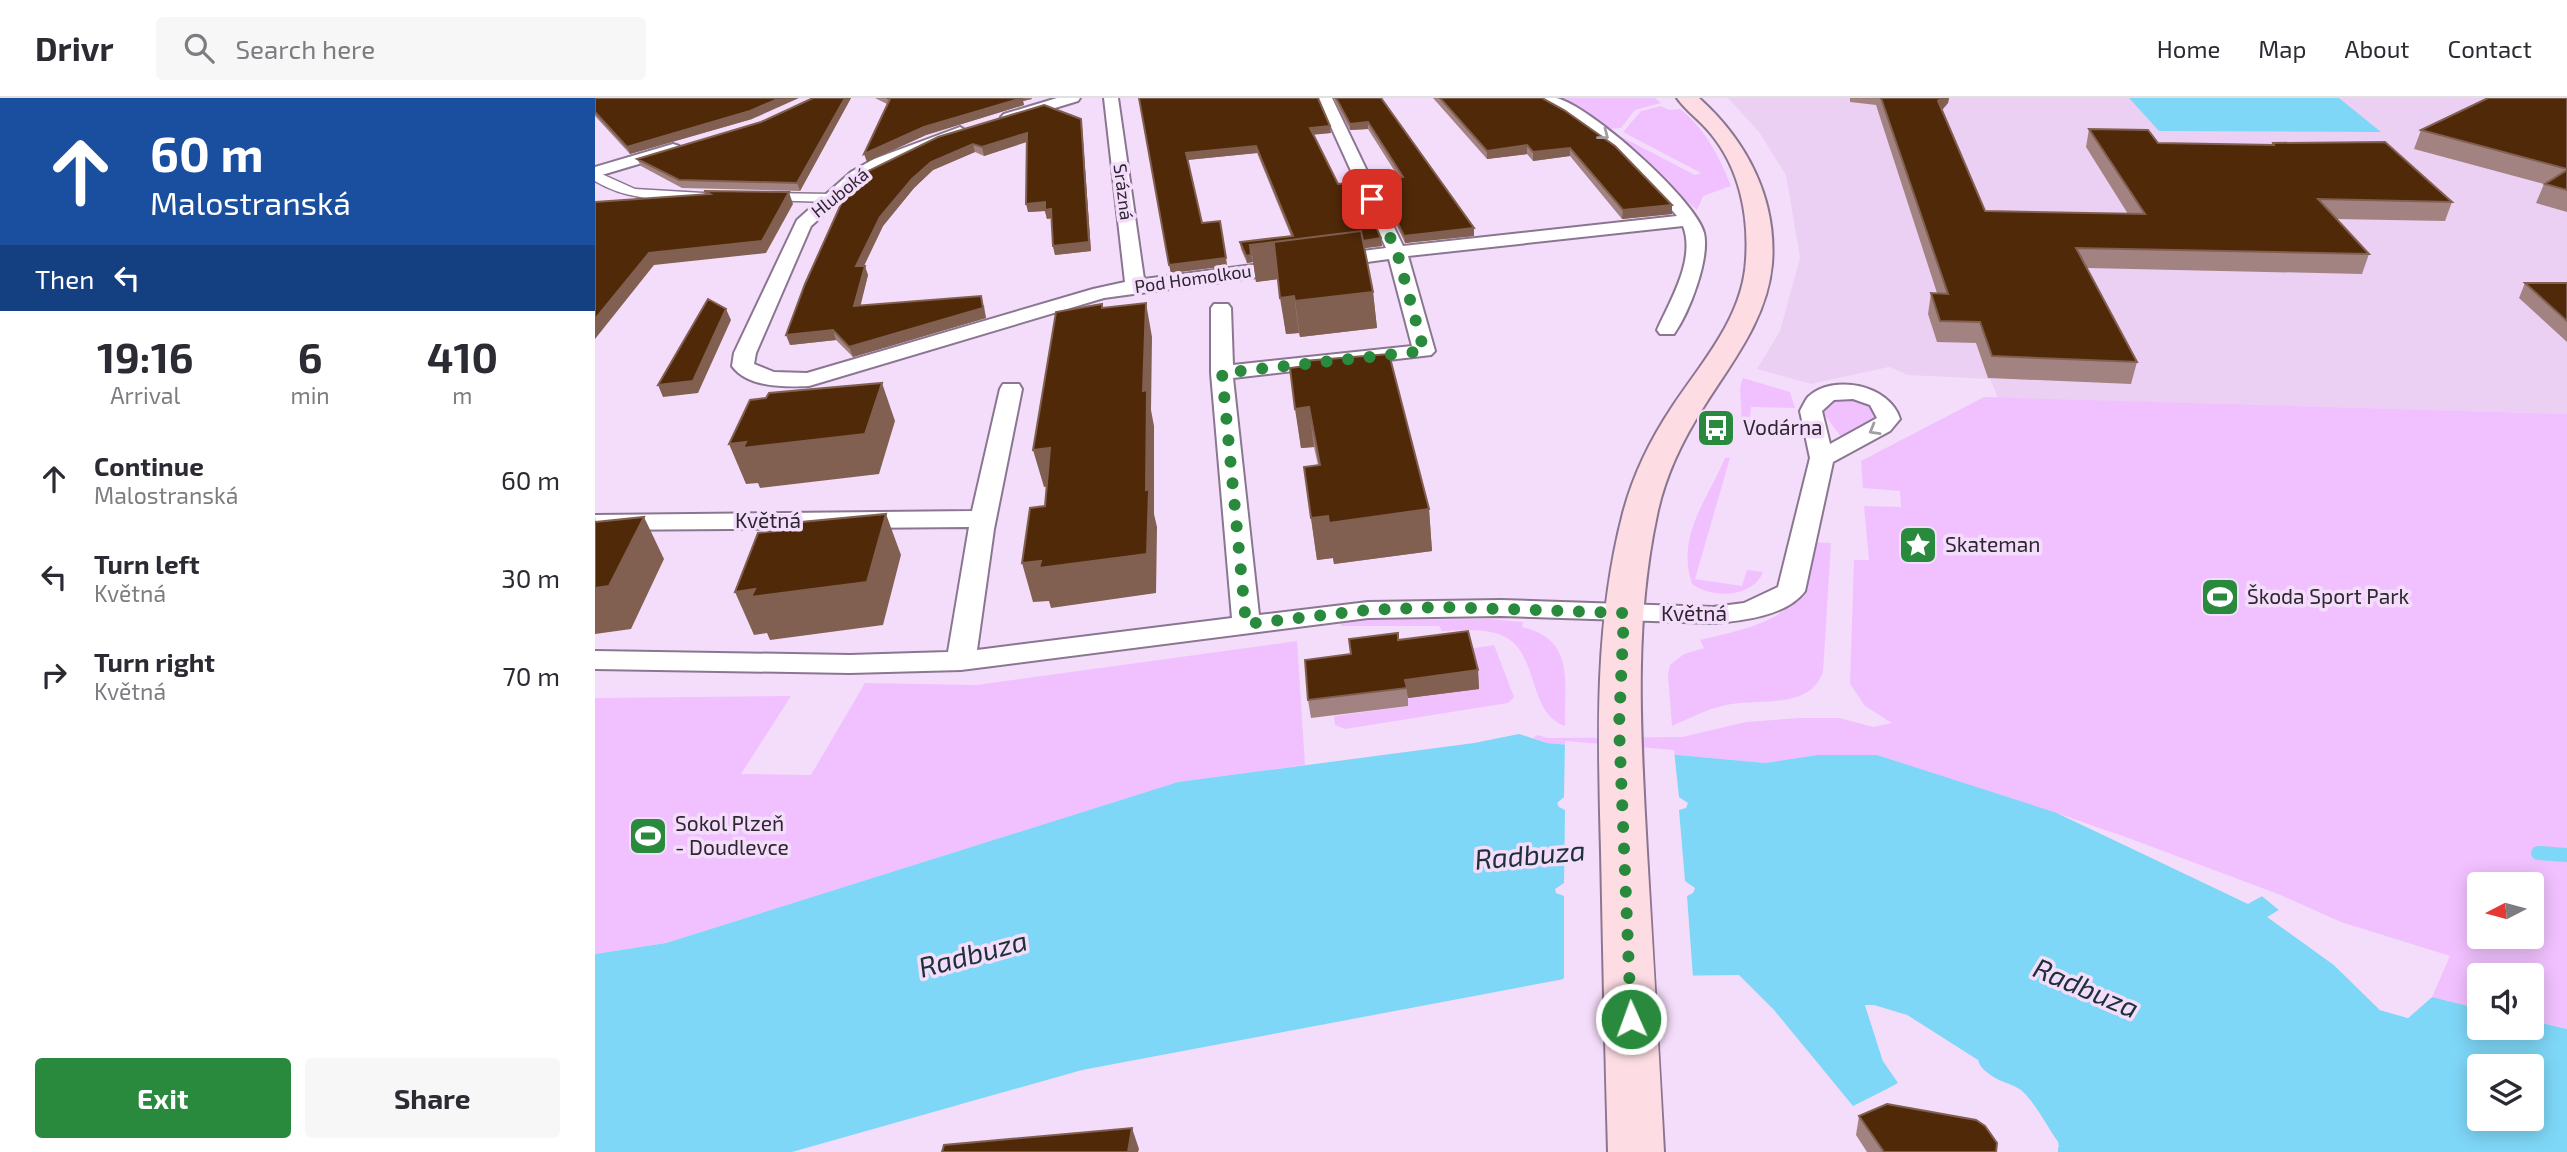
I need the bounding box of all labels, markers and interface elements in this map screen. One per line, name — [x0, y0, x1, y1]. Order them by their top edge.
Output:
search box — [156, 17, 646, 80]
text: Drivr — [35, 28, 114, 68]
icon: search — [180, 29, 218, 67]
text: Search here — [236, 33, 375, 64]
text: Home — [2157, 34, 2220, 63]
text: Map — [2258, 34, 2306, 63]
text: About — [2344, 34, 2410, 63]
text: Contact — [2448, 34, 2532, 63]
text: 60 m — [150, 123, 264, 182]
icon: ahead — [35, 126, 126, 217]
one-way arrow — [1596, 126, 1609, 139]
street label: Srázná — [1110, 162, 1138, 221]
street label: Hluboká — [806, 163, 872, 222]
pin — [1342, 169, 1402, 229]
icon: arrive — [1353, 180, 1391, 218]
text: Malostranská — [150, 183, 351, 221]
icon: left — [108, 259, 146, 297]
street label: Pod Homolkou — [1133, 259, 1253, 297]
text: Then — [35, 263, 94, 294]
text: 19:16 — [97, 331, 194, 381]
text: 6 — [298, 331, 323, 381]
text: 410 — [427, 331, 498, 381]
text: Arrival — [110, 381, 180, 409]
text: min — [291, 381, 330, 409]
text: m — [452, 381, 472, 409]
bus stop icon: Vodárna — [1695, 407, 1737, 449]
place label: Vodárna — [1743, 414, 1823, 439]
one-way arrow — [1868, 422, 1881, 435]
text: Continue — [94, 450, 204, 481]
icon: ahead — [35, 460, 73, 498]
text: 60 m — [501, 464, 560, 495]
text: Malostranská — [94, 481, 238, 509]
street label: Květná — [735, 507, 801, 532]
place icon: Skateman — [1897, 524, 1939, 566]
place label: Skateman — [1945, 531, 2040, 556]
text: Turn left — [94, 548, 200, 579]
icon: left — [35, 558, 73, 596]
text: 30 m — [501, 562, 560, 593]
sports icon: Škoda Sport Park — [2199, 576, 2241, 618]
text: Květná — [94, 579, 166, 607]
place label: Škoda Sport Park — [2247, 583, 2410, 608]
street label: Květná — [1661, 600, 1727, 625]
text: Turn right — [94, 646, 215, 677]
icon: right — [35, 656, 73, 694]
text: 70 m — [502, 660, 560, 691]
text: Květná — [94, 677, 166, 705]
place label: Sokol Plzeň - Doudlevce — [675, 810, 789, 859]
sports icon: Sokol Plzeň - Doudlevce — [627, 815, 669, 857]
water label: Radbuza — [1473, 832, 1587, 876]
north arrow — [2467, 872, 2545, 948]
map controls — [2467, 872, 2544, 1131]
water label: Radbuza — [915, 922, 1031, 984]
water label: Radbuza — [2029, 950, 2144, 1024]
button: sound — [2467, 963, 2544, 1040]
position arrow — [1594, 982, 1668, 1056]
button: layers — [2467, 1054, 2544, 1131]
button: Exit — [35, 1058, 291, 1138]
button: Share — [305, 1058, 560, 1138]

